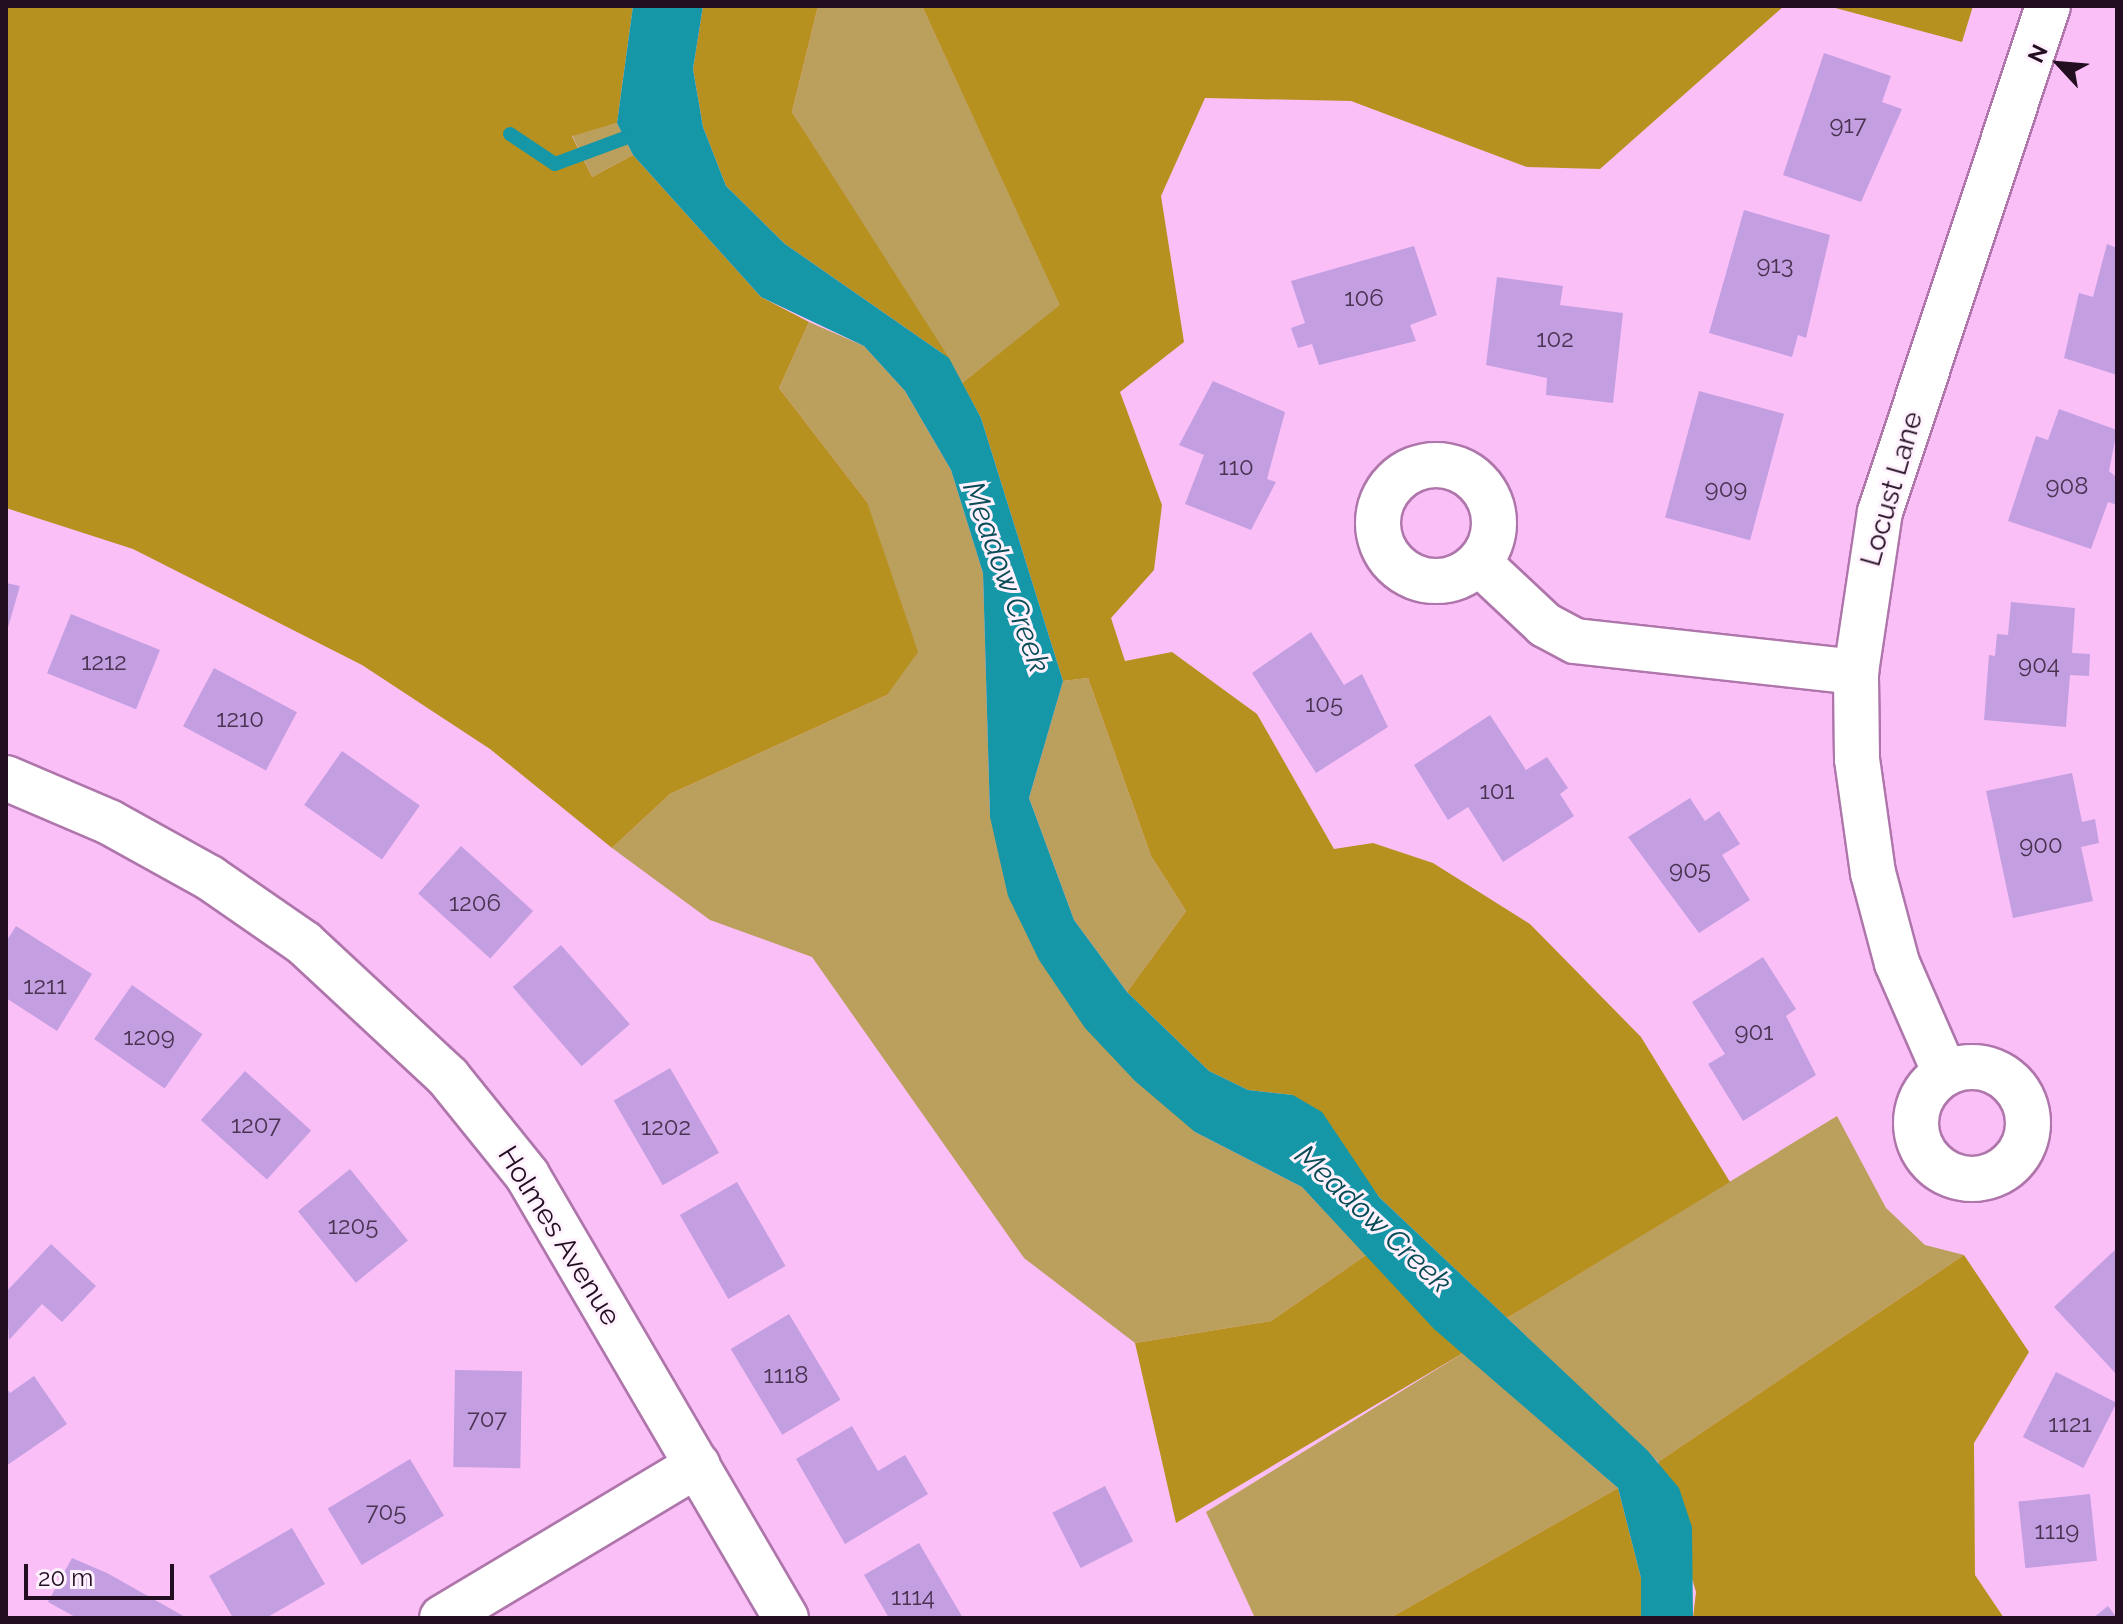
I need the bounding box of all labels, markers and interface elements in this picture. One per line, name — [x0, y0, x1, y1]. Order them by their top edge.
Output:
north arrow — [2019, 24, 2099, 104]
text: N — [2022, 40, 2053, 67]
house number: 917 — [1829, 111, 1867, 139]
house number: 913 — [1756, 251, 1794, 279]
house number: 106 — [1344, 284, 1384, 312]
house number: 102 — [1536, 325, 1574, 353]
street label: Locust Lane — [1854, 408, 1930, 570]
house number: 110 — [1218, 453, 1254, 481]
house number: 908 — [2046, 472, 2088, 500]
house number: 909 — [1705, 475, 1747, 503]
water label: Meadow Creek — [955, 476, 1057, 678]
house number: 1212 — [81, 648, 127, 676]
house number: 904 — [2018, 651, 2060, 679]
house number: 105 — [1305, 690, 1343, 718]
house number: 1210 — [216, 705, 264, 733]
house number: 101 — [1479, 777, 1515, 805]
house number: 900 — [2019, 831, 2063, 859]
house number: 905 — [1669, 856, 1711, 884]
house number: 1206 — [449, 889, 501, 917]
house number: 1211 — [23, 972, 67, 1000]
house number: 901 — [1734, 1018, 1774, 1046]
house number: 1209 — [123, 1023, 175, 1051]
house number: 1207 — [231, 1111, 281, 1139]
house number: 1202 — [641, 1113, 691, 1141]
water label: Meadow Creek — [1287, 1137, 1459, 1301]
street label: Holmes Avenue — [490, 1140, 628, 1332]
house number: 1205 — [328, 1212, 378, 1240]
house number: 1118 — [763, 1361, 809, 1389]
house number: 707 — [467, 1405, 507, 1433]
house number: 1121 — [2048, 1410, 2092, 1438]
house number: 705 — [366, 1498, 406, 1526]
house number: 1119 — [2035, 1517, 2079, 1545]
scale bar — [28, 1548, 178, 1598]
text: 20 m — [38, 1563, 93, 1592]
house number: 1114 — [891, 1583, 935, 1611]

